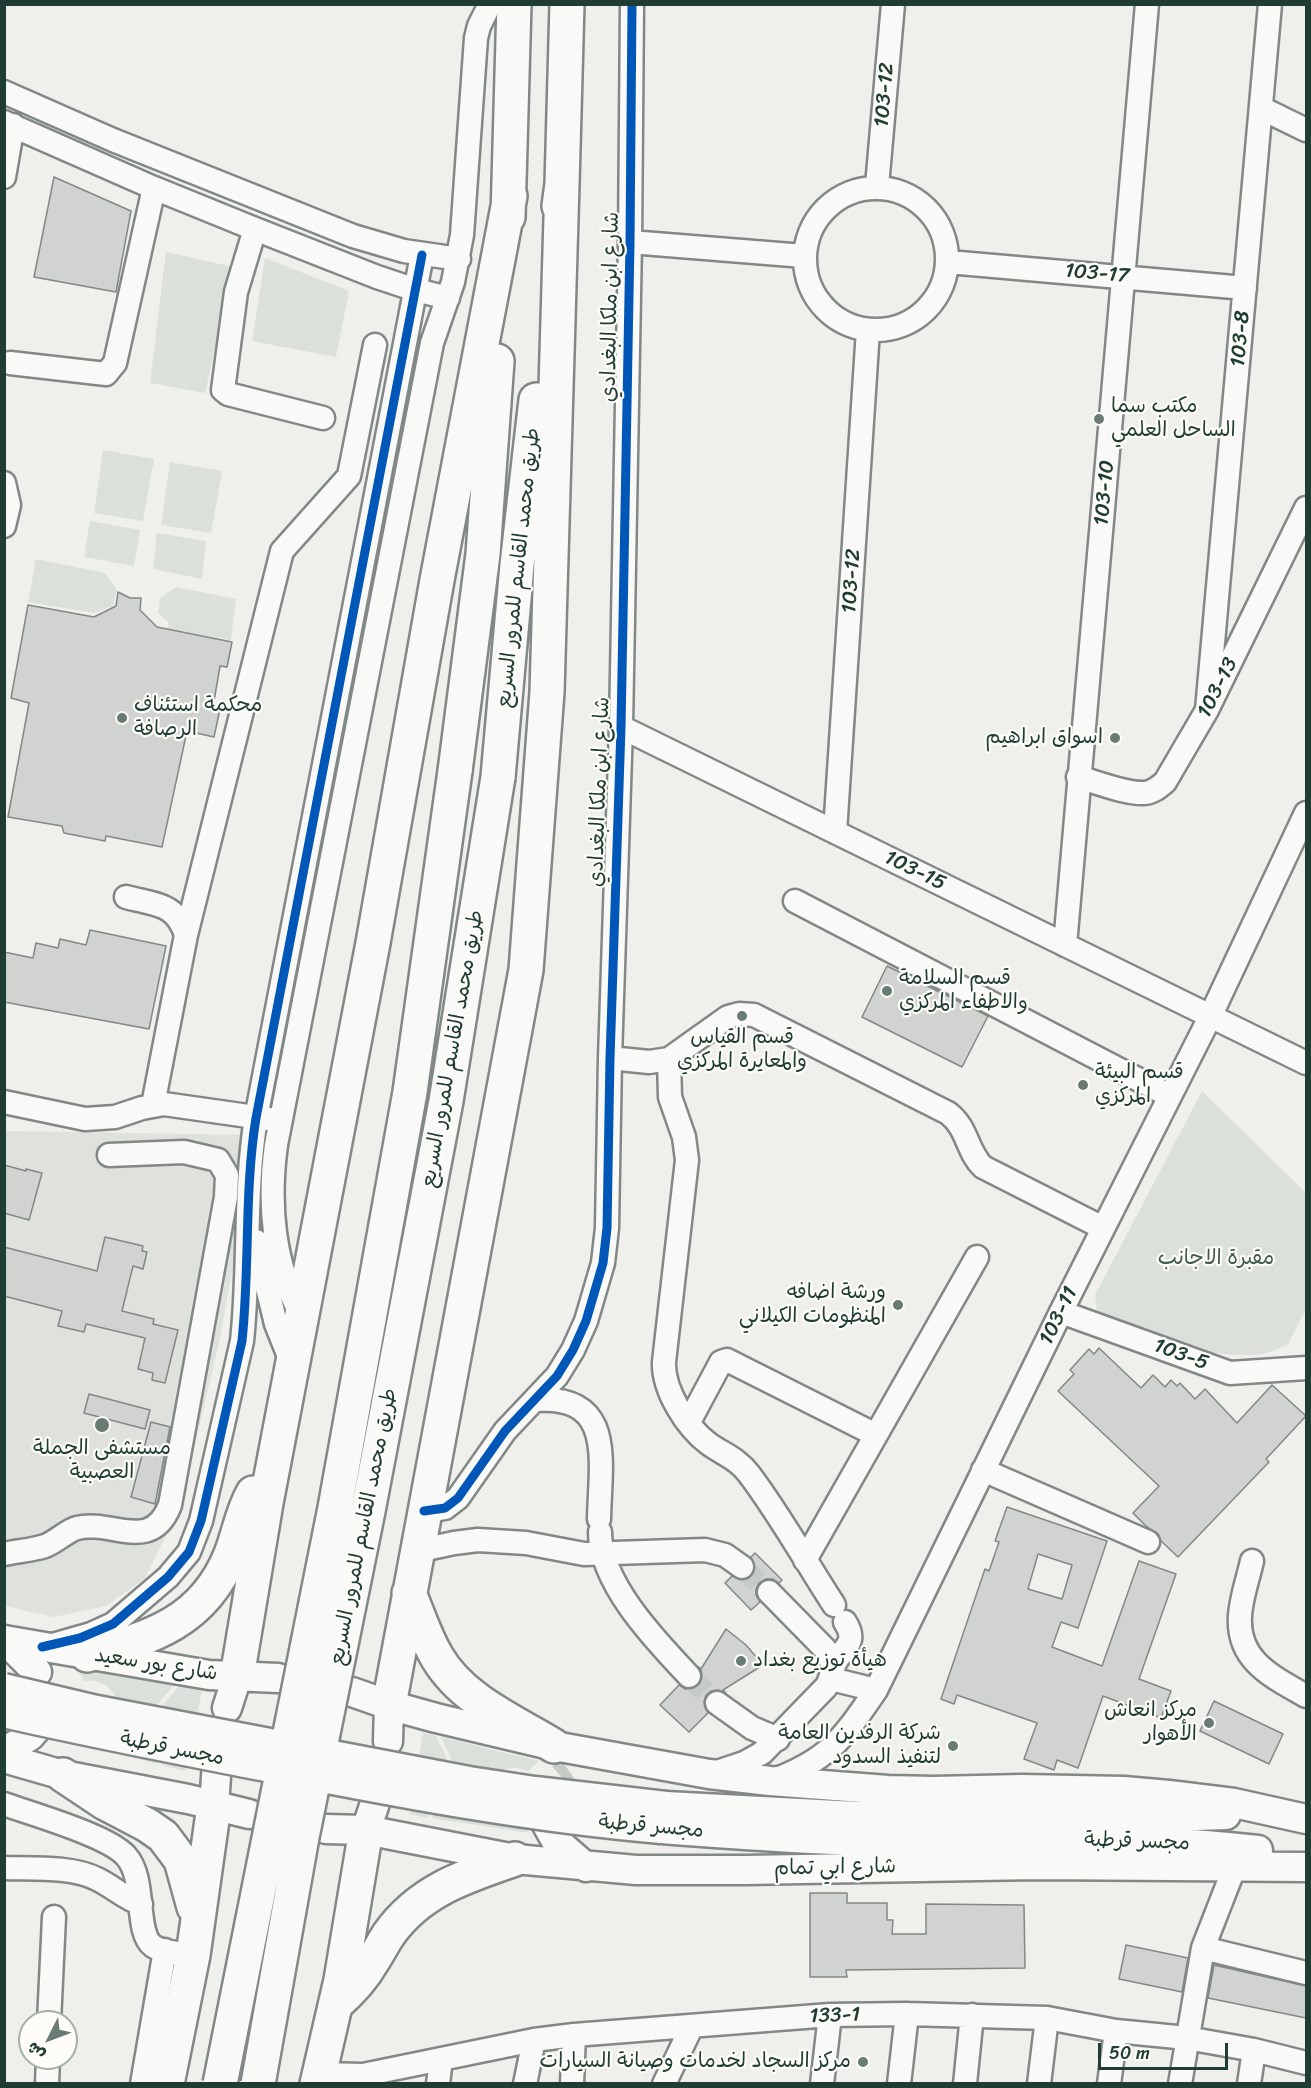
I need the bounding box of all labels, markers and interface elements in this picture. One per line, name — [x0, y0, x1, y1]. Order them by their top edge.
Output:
street label: 103-12 — [870, 62, 900, 128]
street label: شارع ابن ملكا البغدادي — [597, 212, 625, 402]
street label: 103-17 — [1064, 259, 1130, 289]
street label: 103-8 — [1226, 310, 1256, 368]
place label: مكتب سما الساحل العلمي — [1111, 394, 1236, 444]
marker: مكتب سما الساحل العلمي — [1092, 412, 1106, 426]
street label: طريق محمد القاسم للمرور السريع — [492, 427, 546, 709]
street label: 103-10 — [1090, 459, 1120, 527]
street label: 103-12 — [837, 548, 867, 614]
street label: 103-13 — [1192, 654, 1244, 722]
place label: محكمة استئناف الرصافة — [134, 693, 262, 743]
street label: شارع ابن ملكا البغدادي — [584, 696, 616, 888]
marker: محكمة استئناف الرصافة — [115, 711, 129, 725]
place label: اسواق ابراهيم — [985, 725, 1103, 751]
marker: اسواق ابراهيم — [1108, 731, 1122, 745]
street label: 103-15 — [880, 845, 950, 897]
street label: طريق محمد القاسم للمرور السريع — [416, 908, 490, 1190]
place label: قسم السلامة والاطفاء المركزي — [899, 966, 1028, 1016]
marker: قسم السلامة والاطفاء المركزي — [880, 984, 894, 998]
marker: قسم القياس والمعايرة المركزي — [735, 1009, 749, 1023]
place label: قسم القياس والمعايرة المركزي — [677, 1025, 807, 1075]
place label: قسم البيئة المركزي — [1095, 1060, 1184, 1110]
marker: قسم البيئة المركزي — [1076, 1078, 1090, 1092]
park label: مقبرة الاجانب — [1158, 1246, 1274, 1272]
place label: ورشة اضافه المنظومات الكيلاني — [739, 1280, 886, 1330]
street label: 103-11 — [1034, 1283, 1084, 1349]
marker: ورشة اضافه المنظومات الكيلاني — [891, 1298, 905, 1312]
street label: 103-5 — [1150, 1334, 1212, 1376]
street label: طريق محمد القاسم للمرور السريع — [325, 1386, 403, 1668]
marker: مستشفى الجملة العصبية — [93, 1416, 111, 1434]
place label: مستشفى الجملة العصبية — [33, 1436, 171, 1486]
street label: شارع بور سعيد — [93, 1643, 219, 1687]
place label: هيأة توزيع بغداد — [753, 1648, 887, 1674]
marker: هيأة توزيع بغداد — [734, 1654, 748, 1668]
place label: مركز انعاش الأهوار — [1104, 1698, 1197, 1748]
marker: مركز انعاش الأهوار — [1202, 1716, 1216, 1730]
place label: شركة الرفدين العامة لتنفيذ السدود — [778, 1721, 941, 1771]
street label: مجسر قرطبة — [118, 1727, 226, 1771]
marker: شركة الرفدين العامة لتنفيذ السدود — [946, 1739, 960, 1753]
street label: مجسر قرطبة — [597, 1810, 705, 1844]
street label: مجسر قرطبة — [1084, 1828, 1190, 1856]
street label: شارع ابي تمام — [774, 1854, 896, 1882]
street label: 133-1 — [809, 2003, 861, 2029]
north arrow — [18, 2010, 78, 2070]
scale bar — [1101, 2031, 1232, 2069]
text: ش — [19, 2035, 52, 2067]
text: 50 m — [1109, 2037, 1150, 2069]
place label: مركز السجاد لخدمات وصيانة السيارات — [539, 2049, 851, 2075]
marker: مركز السجاد لخدمات وصيانة السيارات — [856, 2055, 870, 2069]

